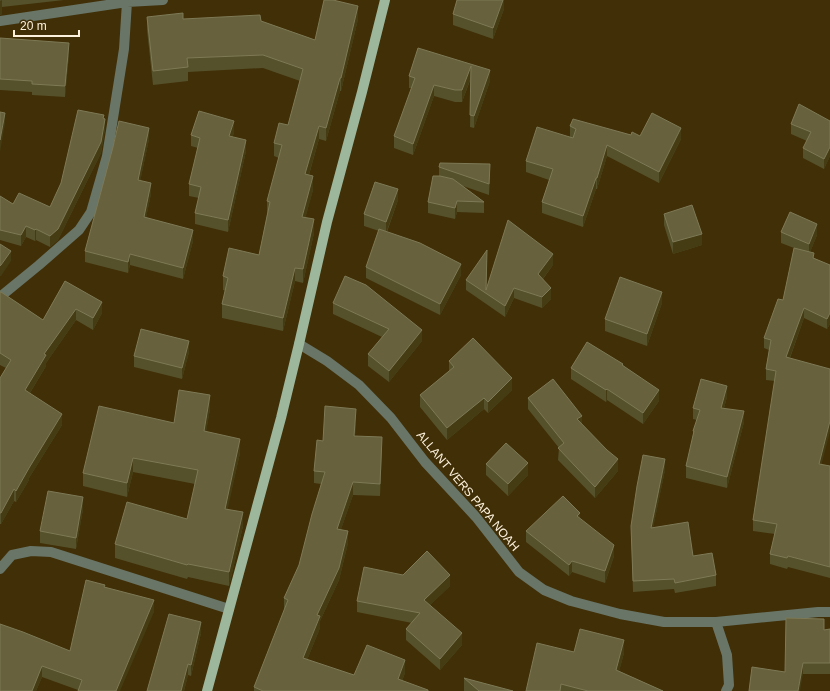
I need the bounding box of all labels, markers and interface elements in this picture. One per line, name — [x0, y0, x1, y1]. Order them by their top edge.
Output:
scale bar — [14, 12, 79, 38]
text: 20 m — [20, 19, 47, 33]
street label: ALLANT VERS PAPA NOAH — [414, 428, 522, 554]

